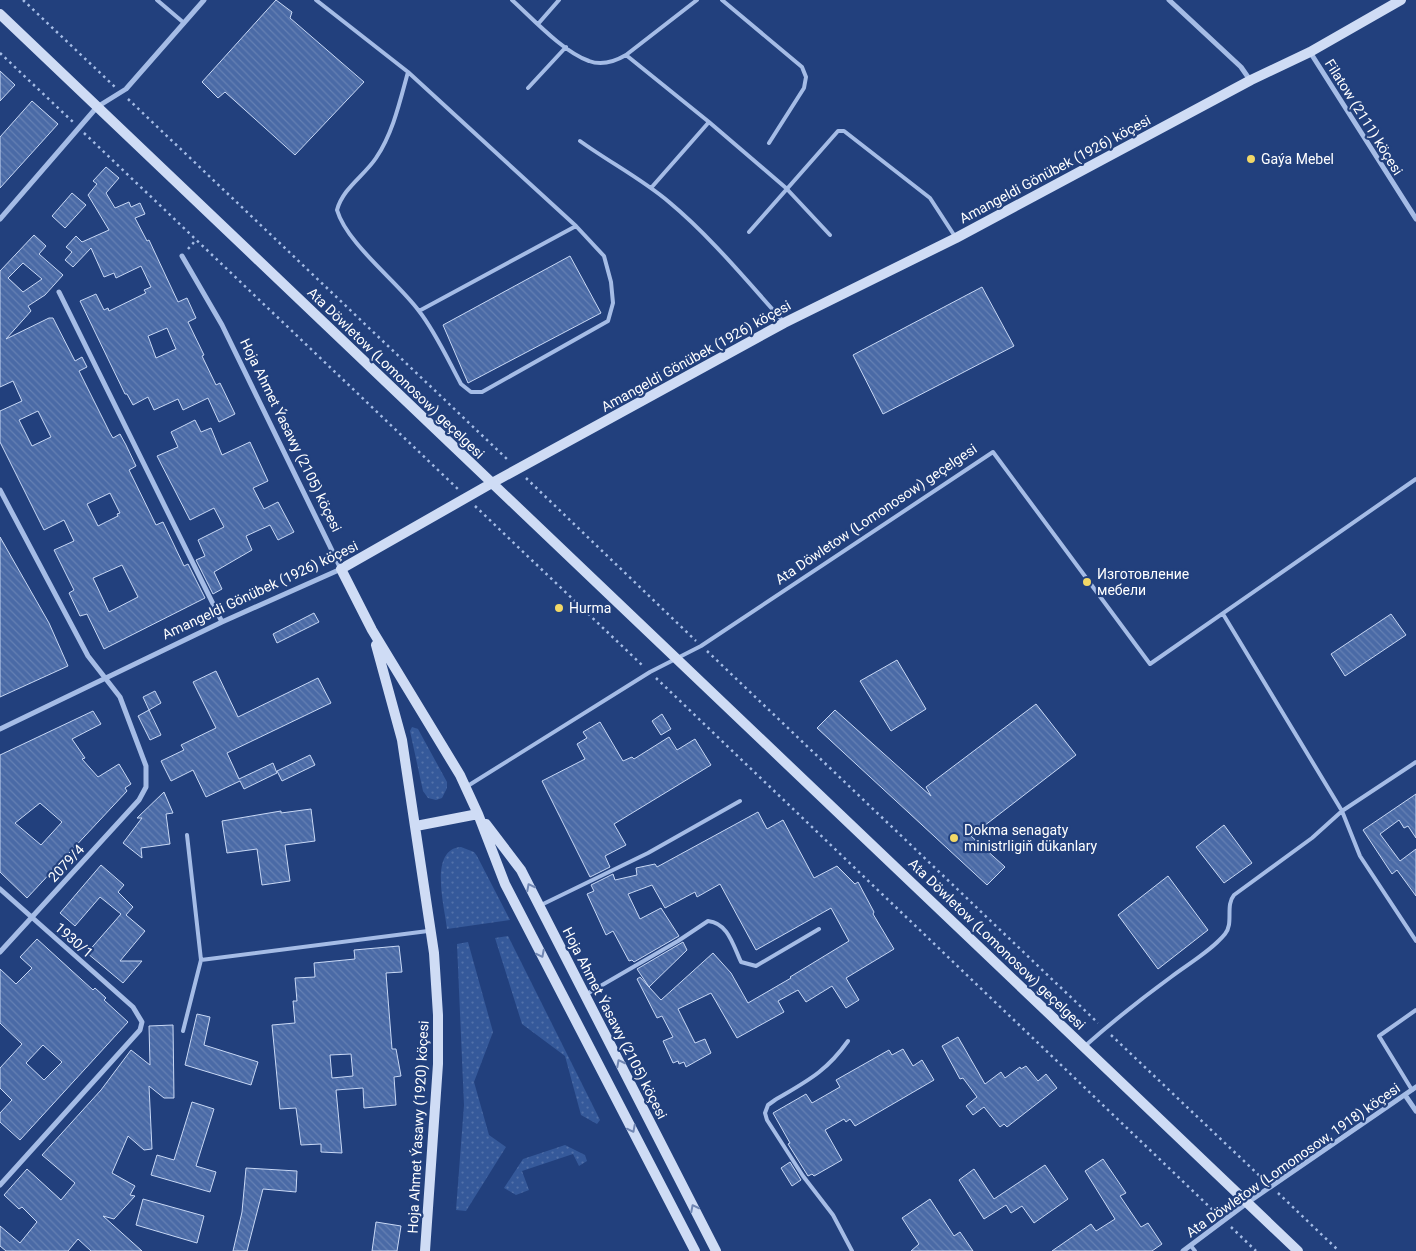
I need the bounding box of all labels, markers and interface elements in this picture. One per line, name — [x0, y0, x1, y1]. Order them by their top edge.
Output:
street label: Filatow (2111) köçesi — [1321, 56, 1406, 178]
street label: Amangeldi Gönübek (1926) köçesi — [957, 112, 1154, 227]
place label: Gaýa Mebel — [1261, 151, 1334, 167]
marker: Gaýa Mebel — [1245, 153, 1257, 165]
street label: Ata Döwletow (Lomonosow) geçelgesi — [304, 284, 488, 463]
street label: Amangeldi Gönübek (1926) köçesi — [598, 297, 794, 416]
street label: Hoja Ahmet Ýasawy (2105) köçesi — [236, 335, 346, 535]
street label: Ata Döwletow (Lomonosow) geçelgesi — [772, 440, 980, 588]
street label: Amangeldi Gönübek (1926) köçesi — [160, 538, 361, 643]
place label: Изготовление мебели — [1097, 566, 1189, 598]
marker: Изготовление мебели — [1081, 576, 1093, 588]
place label: Hurma — [569, 600, 611, 616]
marker: Hurma — [553, 602, 565, 614]
place label: Dokma senagaty ministrligiň dükanlary — [964, 822, 1098, 854]
marker: Dokma senagaty ministrligiň dükanlary — [948, 832, 960, 844]
street label: 2079/4 — [45, 841, 87, 885]
street label: Ata Döwletow (Lomonosow) geçelgesi — [905, 855, 1089, 1034]
one-way arrow — [526, 884, 536, 893]
street label: 1930/1 — [52, 919, 96, 961]
street label: Hoja Ahmet Ýasawy (2105) köçesi — [559, 924, 671, 1122]
one-way arrow — [535, 948, 545, 957]
street label: Hoja Ahmet Ýasawy (1920) köçesi — [403, 1020, 433, 1234]
one-way arrow — [616, 1059, 626, 1068]
street label: Ata Döwletow (Lomonosow, 1918) köçesi — [1183, 1080, 1404, 1241]
one-way arrow — [626, 1124, 636, 1133]
one-way arrow — [690, 1204, 700, 1213]

